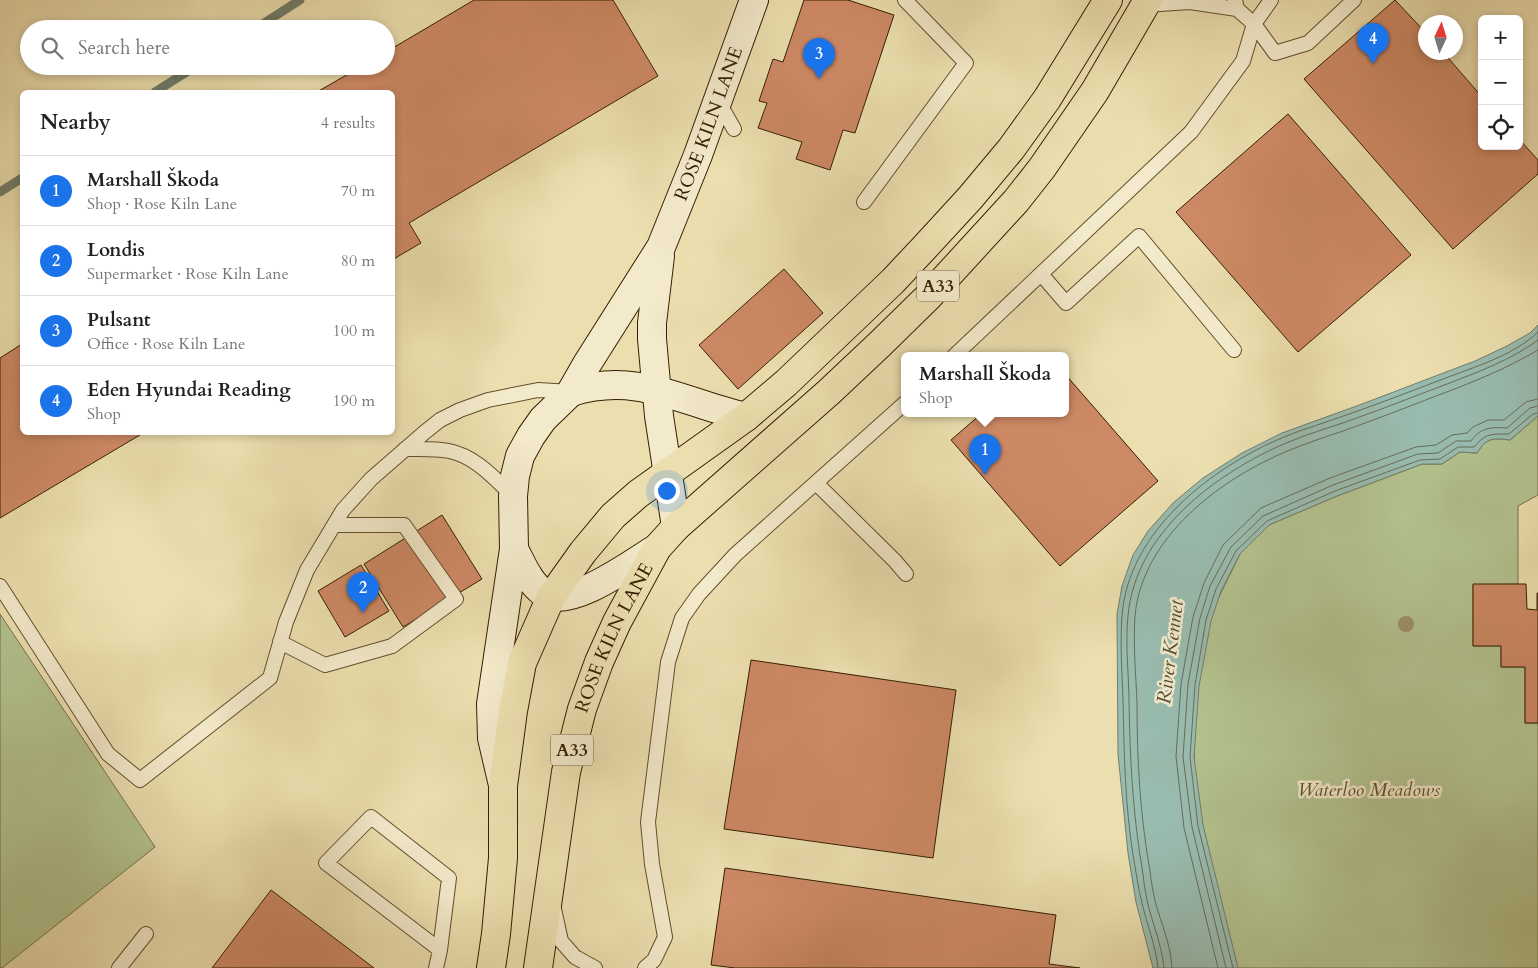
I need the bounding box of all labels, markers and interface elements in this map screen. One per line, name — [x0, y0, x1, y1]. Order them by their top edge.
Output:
north arrow — [1418, 15, 1463, 60]
map controls — [1478, 15, 1523, 150]
button: + — [1478, 15, 1523, 60]
search box — [20, 20, 395, 75]
pin: 4 — [1357, 23, 1389, 64]
icon: search — [38, 34, 66, 62]
text: Search here — [78, 35, 170, 61]
pin: 3 — [803, 38, 835, 79]
street label: ROSE KILN LANE — [668, 43, 749, 205]
button: − — [1478, 60, 1523, 105]
button: locate — [1478, 105, 1523, 150]
text: Nearby — [40, 108, 111, 137]
text: 4 results — [321, 112, 375, 134]
text: Marshall Škoda — [87, 167, 219, 193]
text: 1 — [52, 180, 60, 202]
text: 70 m — [341, 180, 375, 202]
text: Shop · Rose Kiln Lane — [87, 193, 237, 215]
text: Londis — [87, 237, 145, 263]
text: 2 — [52, 250, 60, 272]
text: 80 m — [341, 250, 375, 272]
text: Supermarket · Rose Kiln Lane — [87, 263, 289, 285]
road number: A33 — [917, 270, 959, 302]
text: Pulsant — [87, 307, 150, 333]
text: 3 — [52, 320, 60, 342]
text: 100 m — [333, 320, 375, 342]
text: Office · Rose Kiln Lane — [87, 333, 245, 355]
popup — [901, 352, 1069, 417]
text: Marshall Škoda — [919, 361, 1051, 387]
text: Eden Hyundai Reading — [87, 377, 291, 403]
text: Shop — [919, 387, 953, 409]
text: 4 — [52, 390, 60, 412]
text: 190 m — [333, 390, 375, 412]
text: Shop — [87, 403, 121, 425]
pin: 1 — [969, 434, 1001, 475]
your location — [654, 478, 680, 504]
street label: ROSE KILN LANE — [569, 558, 660, 716]
pin: 2 — [347, 572, 379, 613]
water label: River Kennet — [1150, 597, 1190, 706]
road number: A33 — [551, 734, 593, 766]
park label: Waterloo Meadows — [1298, 777, 1441, 803]

